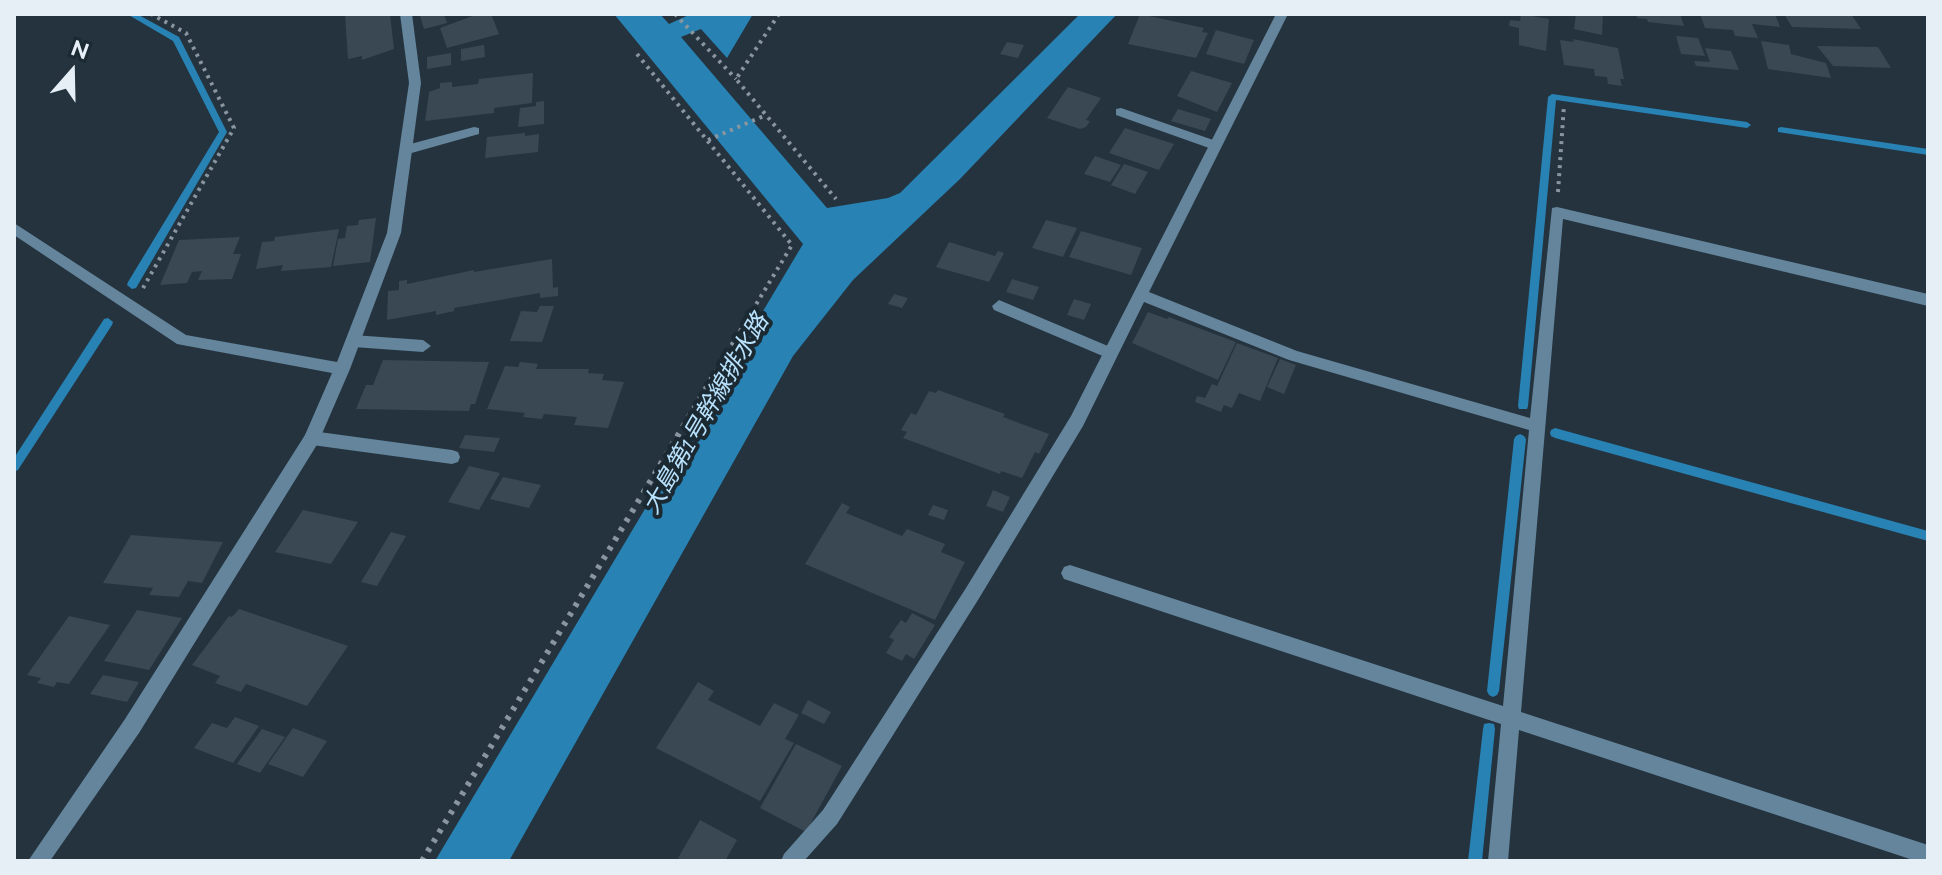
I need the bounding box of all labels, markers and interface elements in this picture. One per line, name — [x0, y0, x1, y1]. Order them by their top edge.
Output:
north arrow — [32, 32, 112, 112]
text: N — [68, 34, 93, 65]
water label: 大島第1号幹線排水路 — [637, 309, 775, 519]

